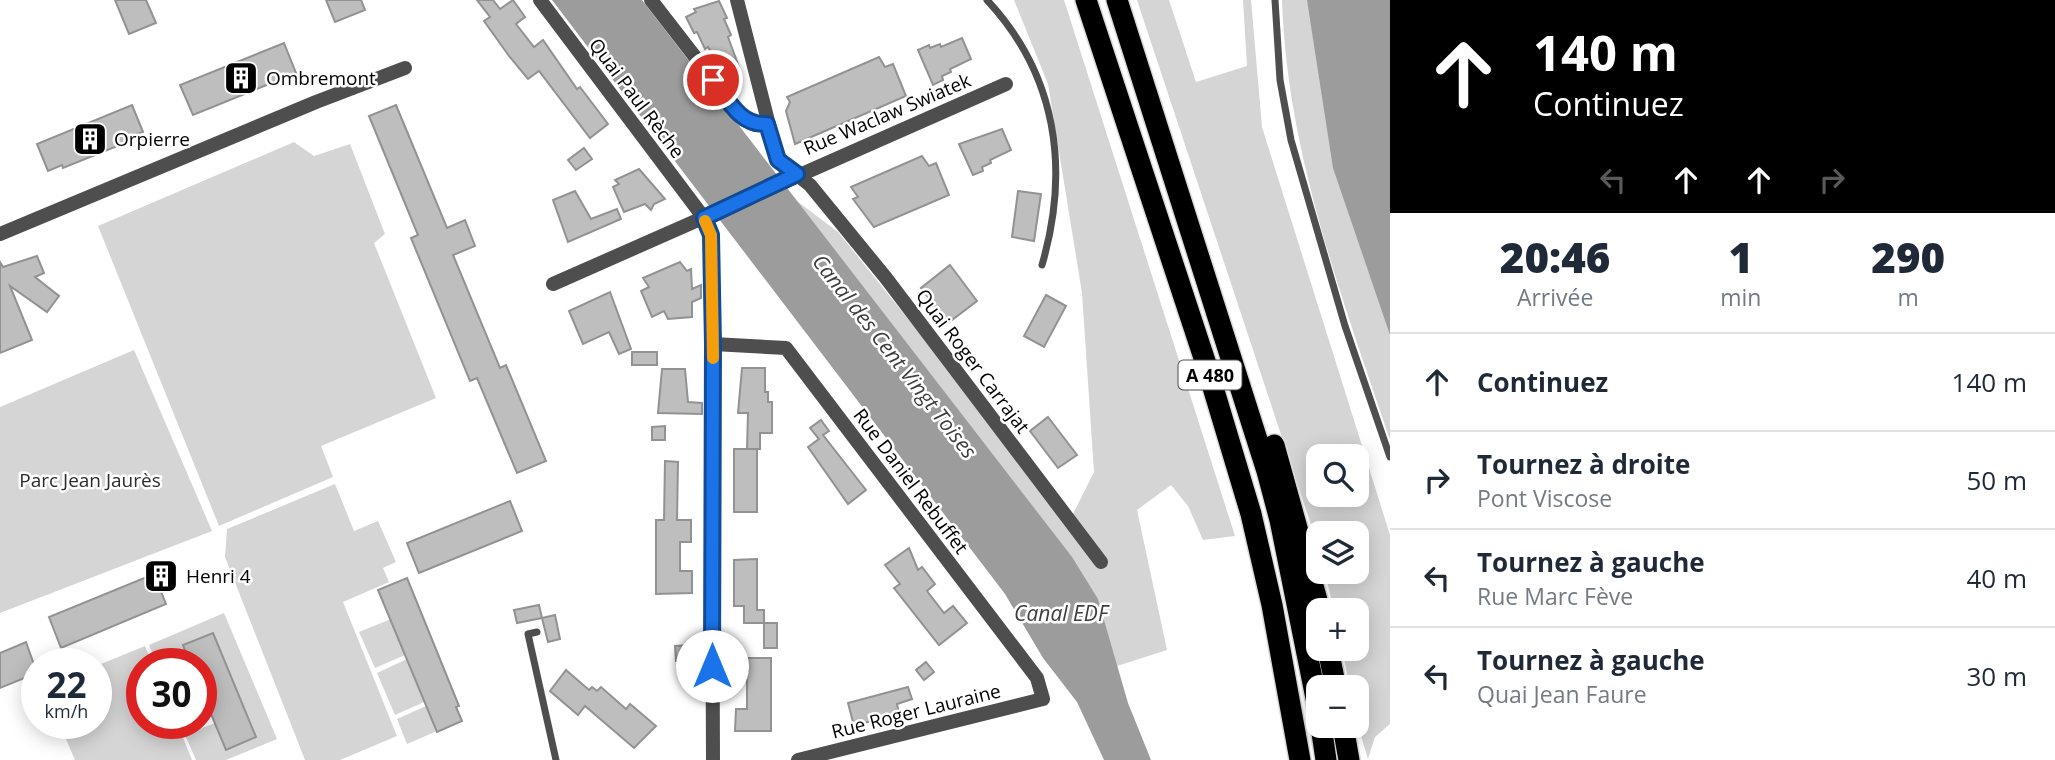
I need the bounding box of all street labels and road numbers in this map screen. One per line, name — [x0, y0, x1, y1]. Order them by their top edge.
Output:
street label: Quai Paul Rèche — [583, 33, 691, 163]
street label: Rue Waclaw Swiatek — [799, 67, 975, 161]
street label: Quai Roger Carrajat — [910, 284, 1036, 439]
road number: A 480 — [1178, 360, 1242, 390]
street label: Rue Daniel Rebuffet — [848, 403, 975, 559]
street label: Rue Roger Lauraine — [829, 677, 1003, 745]

